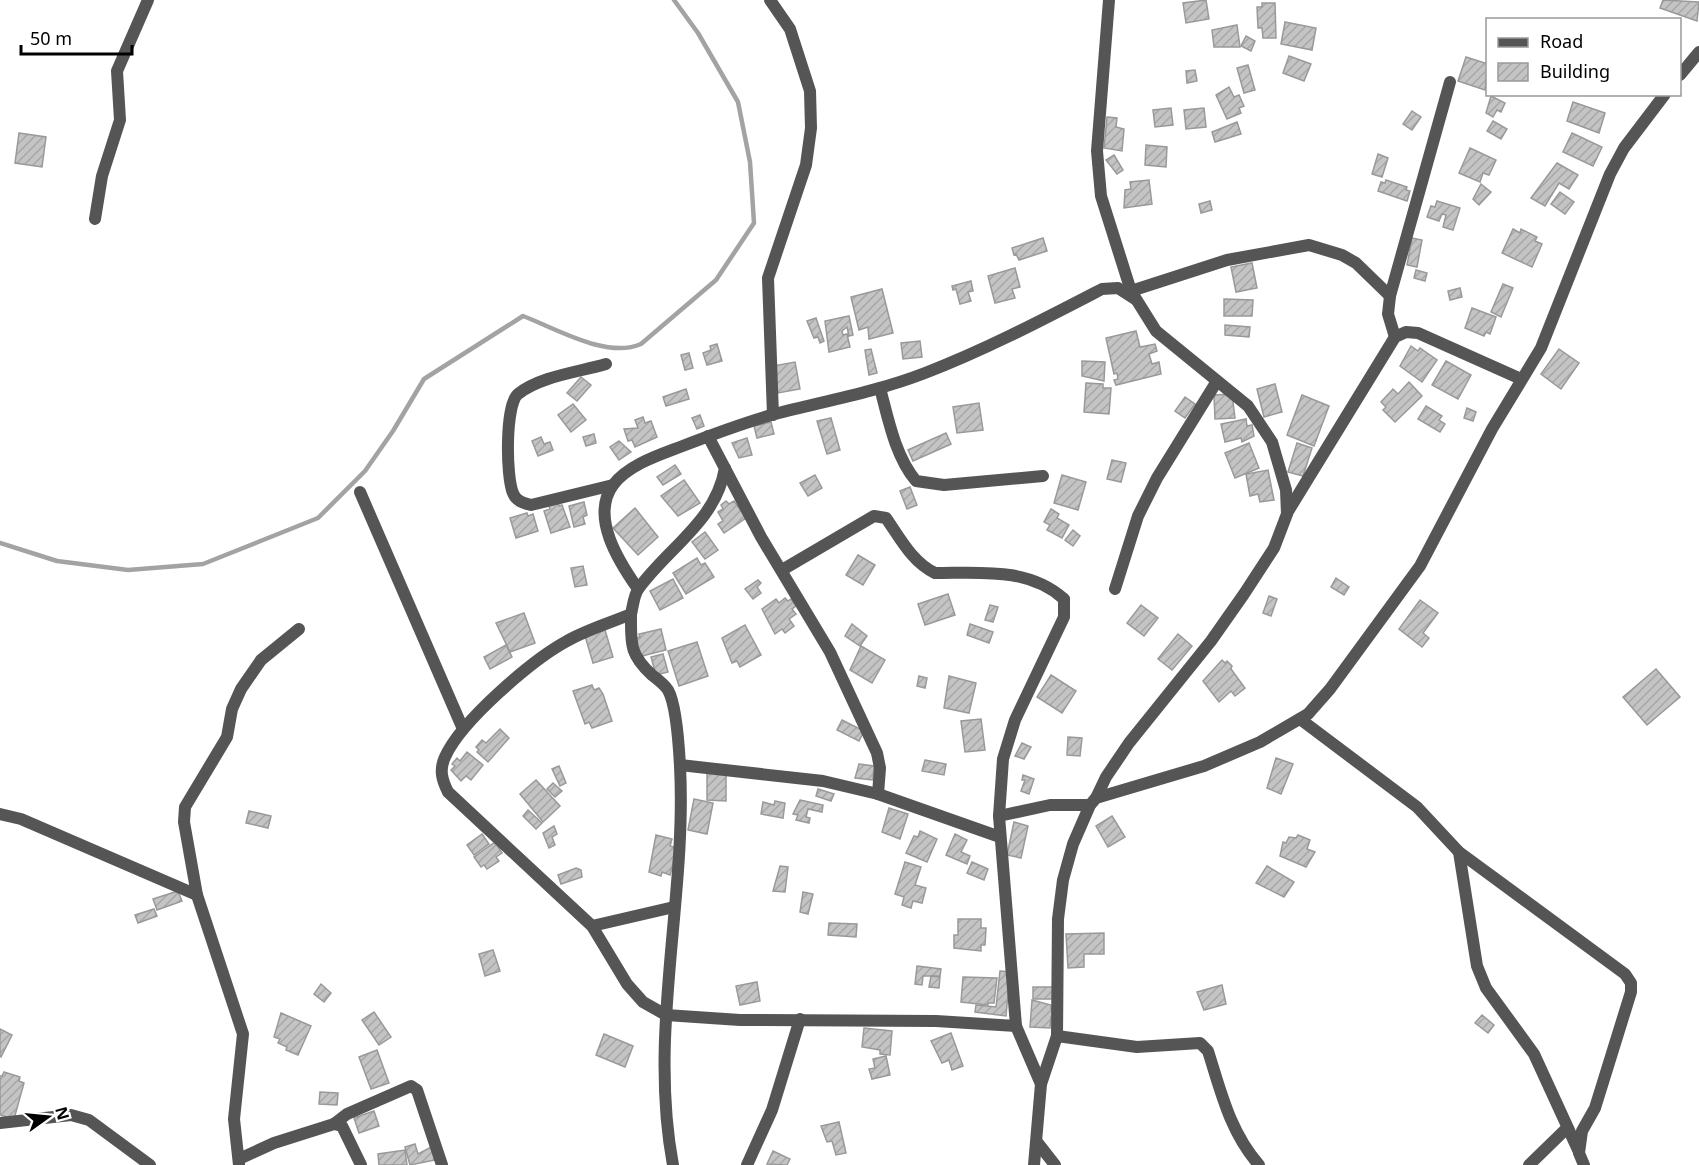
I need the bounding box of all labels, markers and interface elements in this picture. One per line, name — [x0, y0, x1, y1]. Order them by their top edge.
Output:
scale bar — [21, 18, 132, 56]
legend — [1486, 18, 1681, 96]
text: 50 m — [30, 26, 72, 50]
text: Road — [1540, 29, 1583, 53]
text: Building — [1540, 59, 1610, 83]
north arrow — [18, 1087, 78, 1147]
text: N — [50, 1104, 75, 1122]

